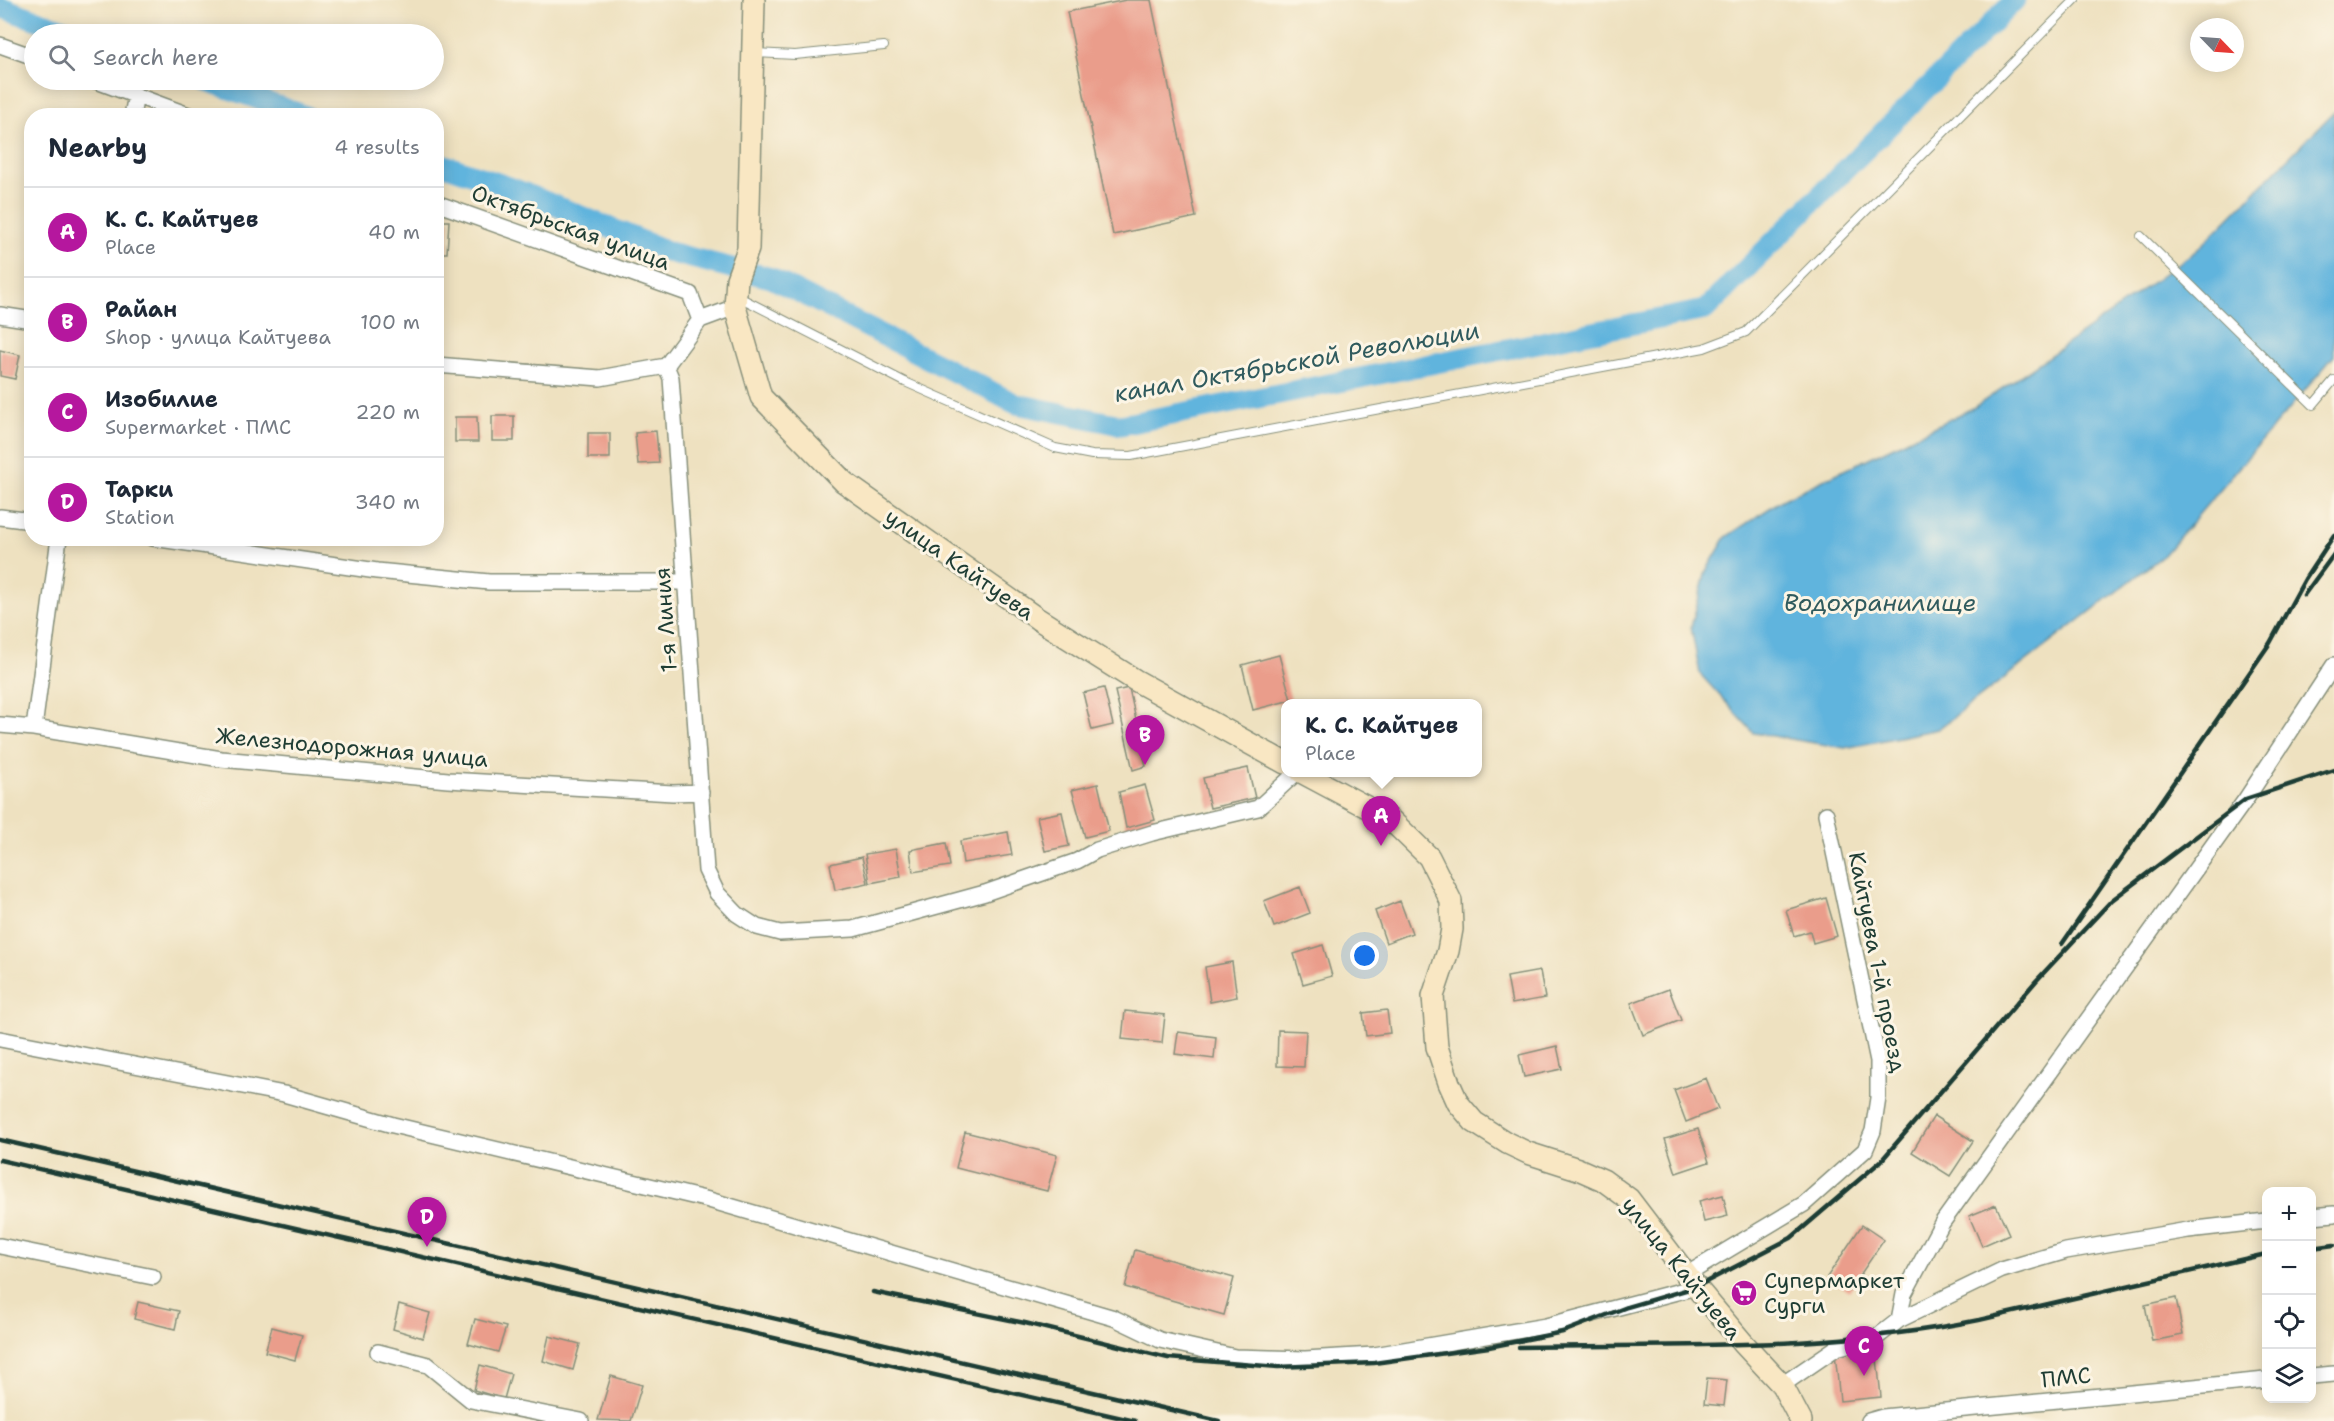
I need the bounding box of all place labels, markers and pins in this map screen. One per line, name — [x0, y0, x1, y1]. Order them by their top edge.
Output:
pin: B — [1126, 716, 1164, 765]
pin: A — [1362, 796, 1400, 846]
pin: D — [408, 1198, 446, 1247]
place label: Супермаркет Сурги — [1764, 1266, 1905, 1320]
supermarket icon: Супермаркет Сурги — [1729, 1278, 1759, 1308]
pin: C — [1844, 1326, 1884, 1376]

